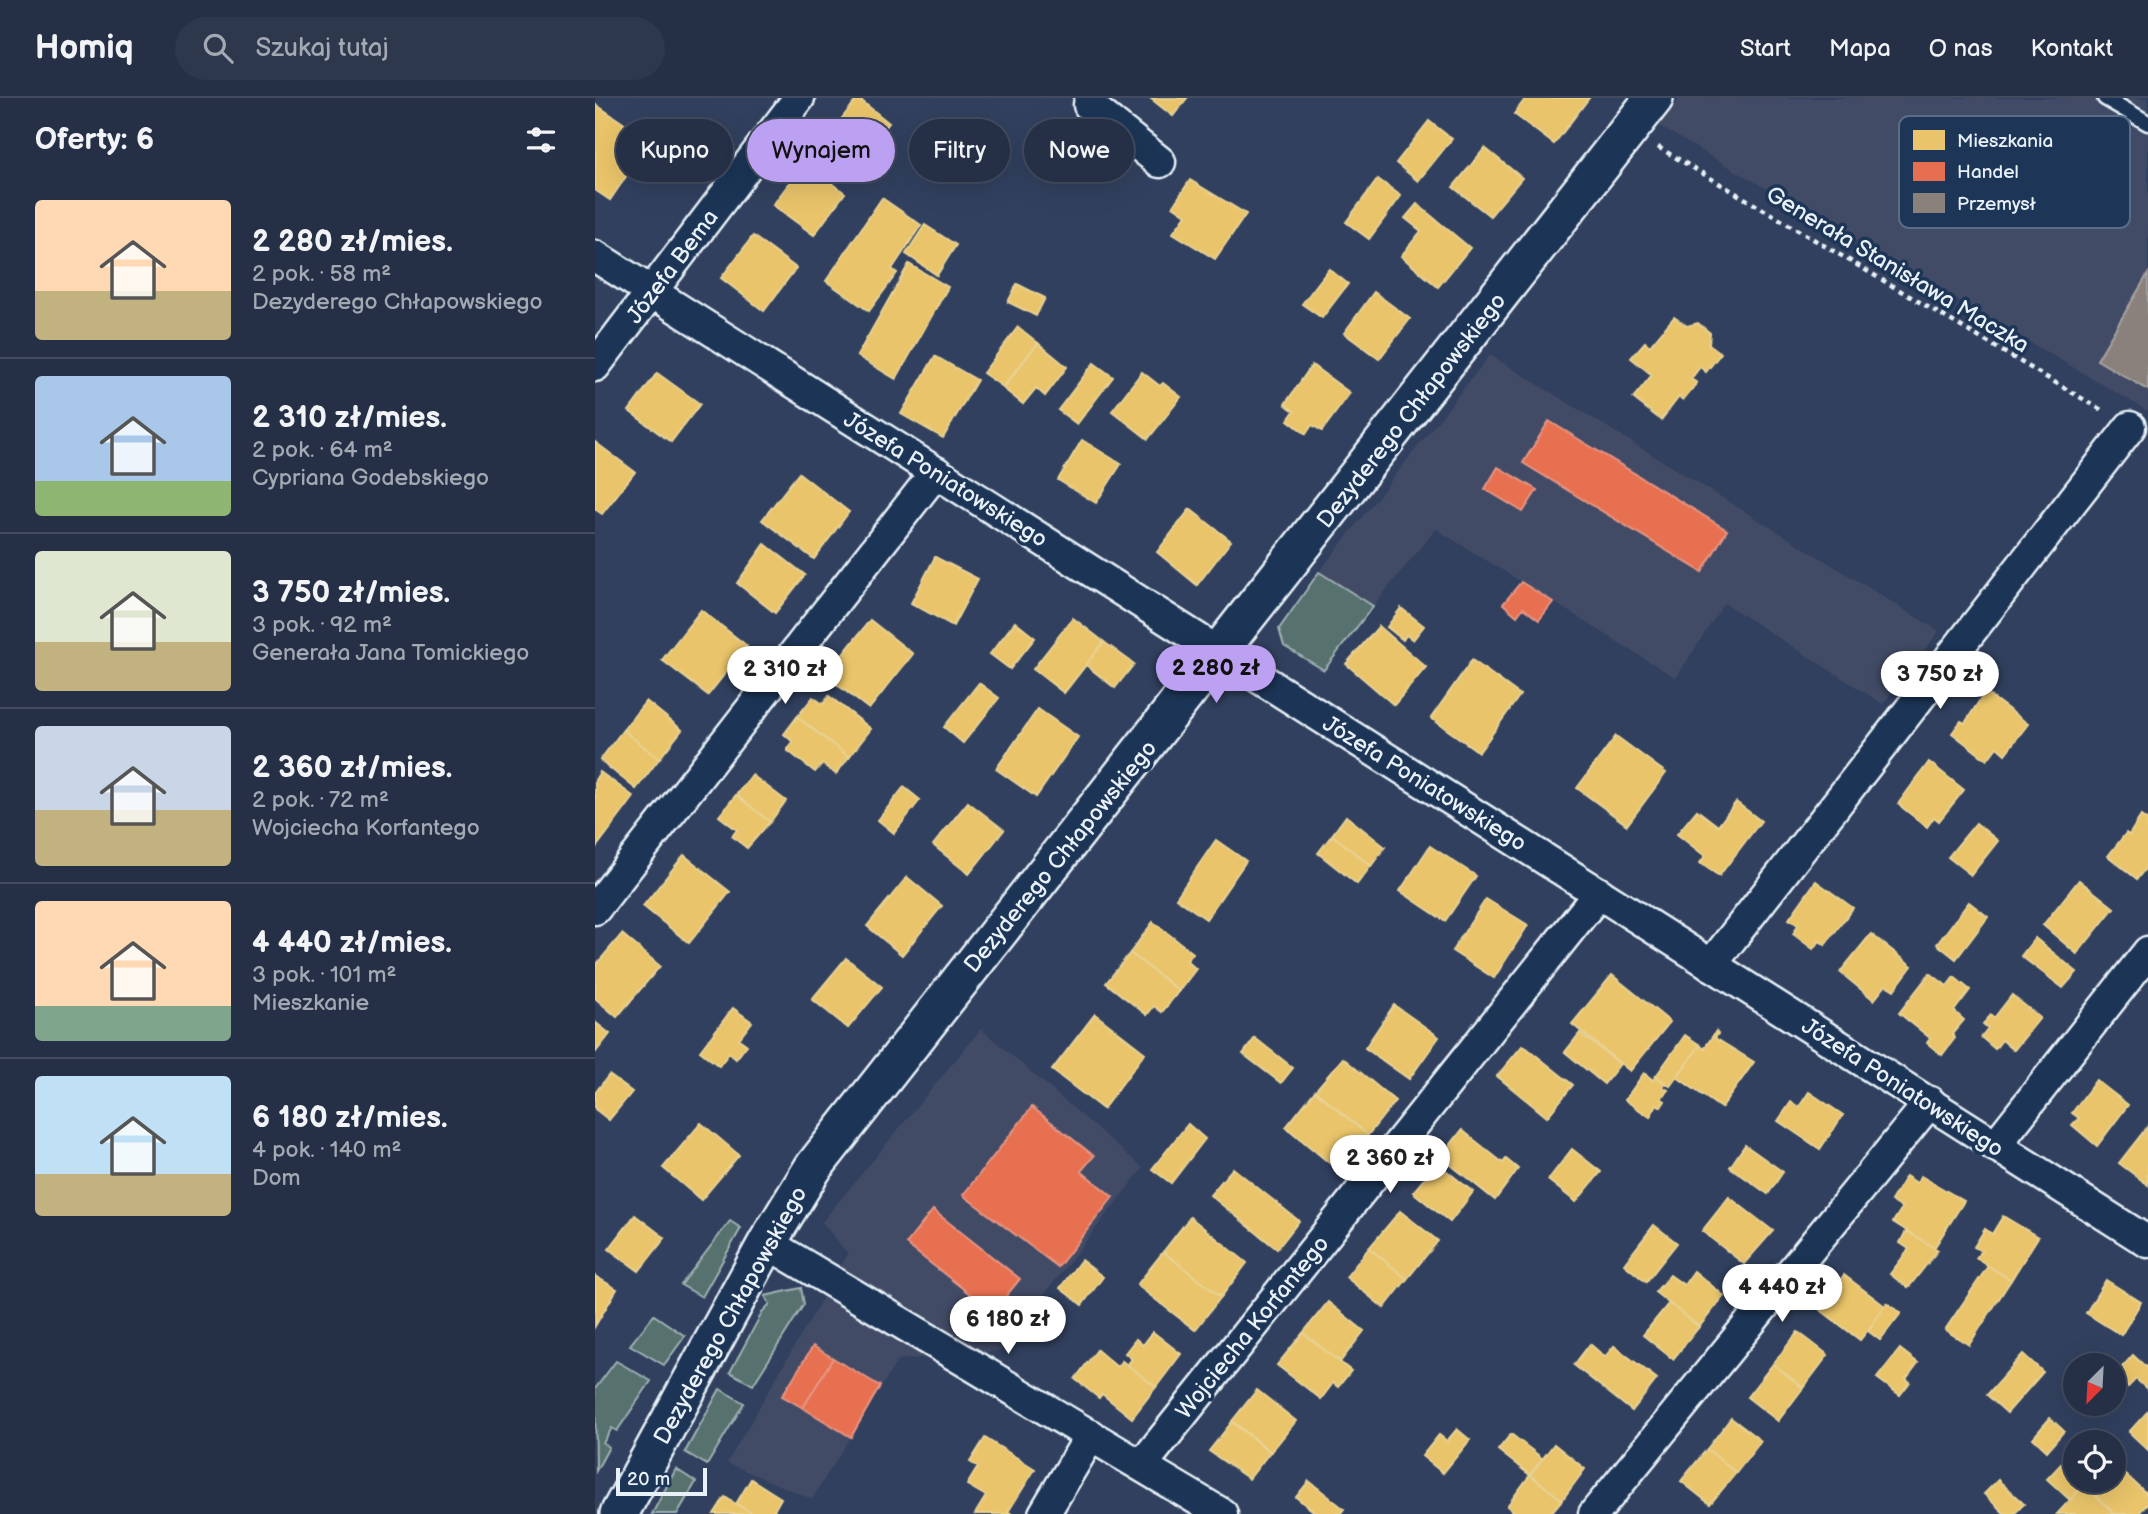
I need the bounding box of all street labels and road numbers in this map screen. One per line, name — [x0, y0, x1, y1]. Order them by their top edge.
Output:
street label: Generała Stanisława Maczka — [1761, 180, 2034, 360]
street label: Józefa Bema — [621, 204, 725, 329]
street label: Dezyderego Chłapowskiego — [1311, 287, 1512, 534]
street label: Józefa Poniatowskiego — [838, 406, 1053, 554]
street label: Józefa Poniatowskiego — [1317, 710, 1532, 858]
street label: Dezyderego Chłapowskiego — [958, 735, 1163, 978]
street label: Józefa Poniatowskiego — [1796, 1012, 2009, 1164]
street label: Dezyderego Chłapowskiego — [648, 1182, 814, 1449]
street label: Wojciecha Korfantego — [1170, 1230, 1335, 1425]

